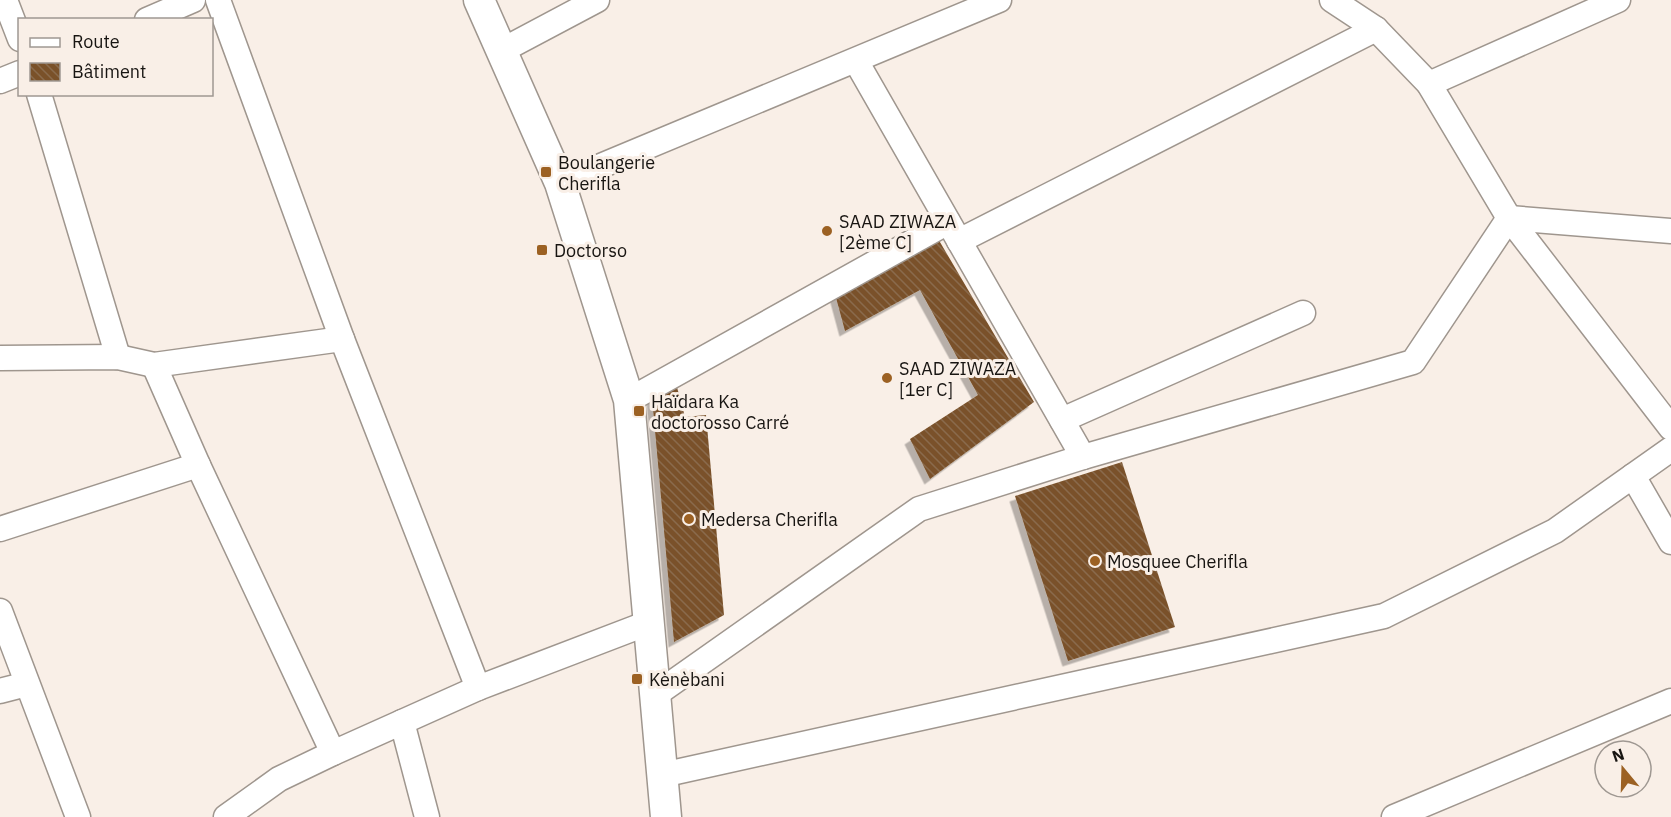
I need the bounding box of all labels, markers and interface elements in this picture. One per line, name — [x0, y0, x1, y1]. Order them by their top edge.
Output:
legend — [18, 18, 213, 96]
text: Route — [72, 30, 120, 53]
text: Bâtiment — [72, 60, 146, 83]
place label: Boulangerie Cherifla — [558, 151, 655, 195]
marker: Boulangerie Cherifla — [539, 165, 553, 179]
place label: SAAD ZIWAZA [2ème C] — [839, 210, 957, 254]
marker: SAAD ZIWAZA [2ème C] — [820, 224, 834, 238]
place label: Doctorso — [554, 239, 627, 262]
marker: Doctorso — [535, 243, 549, 257]
place label: SAAD ZIWAZA [1er C] — [899, 357, 1017, 401]
marker: SAAD ZIWAZA [1er C] — [880, 371, 894, 385]
place label: Haïdara Ka doctorosso Carré — [651, 390, 789, 434]
marker: Haïdara Ka doctorosso Carré — [632, 404, 646, 418]
place label: Medersa Cherifla — [701, 508, 838, 531]
marker: Medersa Cherifla — [682, 512, 696, 526]
place label: Mosquee Cherifla — [1107, 550, 1248, 573]
marker: Mosquee Cherifla — [1088, 554, 1102, 568]
place label: Kènèbani — [649, 668, 725, 691]
marker: Kènèbani — [630, 672, 644, 686]
north arrow — [1593, 739, 1653, 799]
text: N — [1609, 743, 1627, 766]

